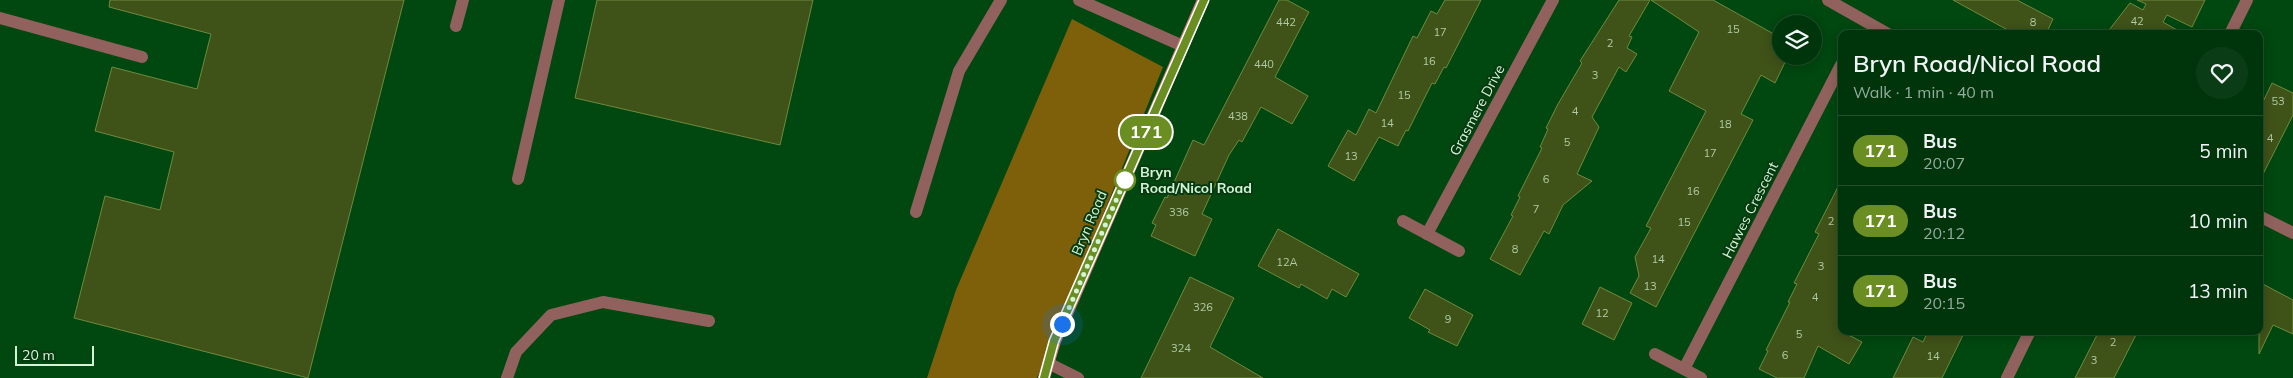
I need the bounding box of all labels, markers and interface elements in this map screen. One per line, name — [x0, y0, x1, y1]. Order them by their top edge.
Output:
house number: 42 — [2130, 14, 2144, 28]
house number: 442 — [1276, 15, 1296, 29]
map controls — [1772, 15, 1822, 65]
button: layers — [1772, 15, 1822, 65]
house number: 8 — [2030, 15, 2037, 29]
house number: 15 — [1726, 22, 1740, 36]
house number: 17 — [1433, 25, 1447, 39]
house number: 2 — [1607, 36, 1614, 50]
button: heart — [2196, 47, 2248, 99]
text: Bryn Road/Nicol Road — [1853, 48, 2101, 78]
house number: 16 — [1422, 54, 1436, 68]
house number: 440 — [1254, 57, 1274, 71]
street label: Grasmere Drive — [1445, 61, 1509, 159]
house number: 3 — [1592, 68, 1598, 82]
text: Walk · 1 min · 40 m — [1853, 82, 1994, 102]
house number: 15 — [1397, 88, 1411, 102]
house number: 53 — [2271, 94, 2285, 108]
house number: 4 — [1572, 104, 1579, 118]
house number: 438 — [1228, 109, 1248, 123]
line badge: 171 — [1117, 116, 1175, 148]
house number: 14 — [1380, 116, 1394, 130]
house number: 18 — [1718, 117, 1732, 131]
text: 171 — [1130, 120, 1162, 143]
text: Bus — [1923, 129, 1957, 153]
house number: 4 — [2267, 131, 2274, 145]
house number: 5 — [1564, 135, 1571, 149]
text: 171 — [1864, 139, 1897, 162]
text: 5 min — [2199, 139, 2248, 163]
house number: 17 — [1703, 146, 1717, 160]
house number: 13 — [1344, 149, 1358, 163]
text: 20:07 — [1923, 153, 1965, 173]
street label: Hawes Crescent — [1718, 159, 1782, 261]
place label: Bryn Road/Nicol Road — [1140, 163, 1252, 197]
marker: Bryn Road/Nicol Road — [1114, 169, 1136, 191]
house number: 6 — [1543, 172, 1550, 186]
house number: 16 — [1686, 184, 1700, 198]
street label: Bryn Road — [1067, 188, 1111, 258]
text: Bus — [1923, 199, 1957, 223]
house number: 7 — [1533, 202, 1539, 216]
house number: 336 — [1169, 205, 1189, 219]
text: 171 — [1864, 209, 1897, 232]
text: 10 min — [2188, 209, 2248, 233]
house number: 2 — [1828, 214, 1835, 228]
house number: 15 — [1677, 215, 1691, 229]
text: 20:12 — [1923, 223, 1965, 243]
house number: 8 — [1512, 242, 1519, 256]
house number: 14 — [1651, 252, 1665, 266]
house number: 12A — [1276, 255, 1298, 269]
house number: 3 — [1818, 259, 1824, 273]
text: Bus — [1923, 269, 1957, 293]
house number: 13 — [1643, 279, 1657, 293]
text: 171 — [1864, 279, 1897, 302]
text: 13 min — [2188, 279, 2248, 303]
house number: 4 — [1812, 290, 1819, 304]
text: 20:15 — [1923, 293, 1965, 313]
house number: 326 — [1193, 300, 1213, 314]
house number: 12 — [1595, 306, 1609, 320]
your location — [1050, 312, 1075, 337]
house number: 9 — [1445, 312, 1451, 326]
house number: 5 — [1796, 327, 1803, 341]
house number: 2 — [2110, 335, 2117, 349]
house number: 324 — [1171, 341, 1191, 355]
scale bar — [15, 343, 94, 366]
text: 20 m — [22, 346, 55, 364]
house number: 6 — [1782, 348, 1789, 362]
house number: 14 — [1926, 349, 1940, 363]
house number: 3 — [2091, 353, 2097, 367]

